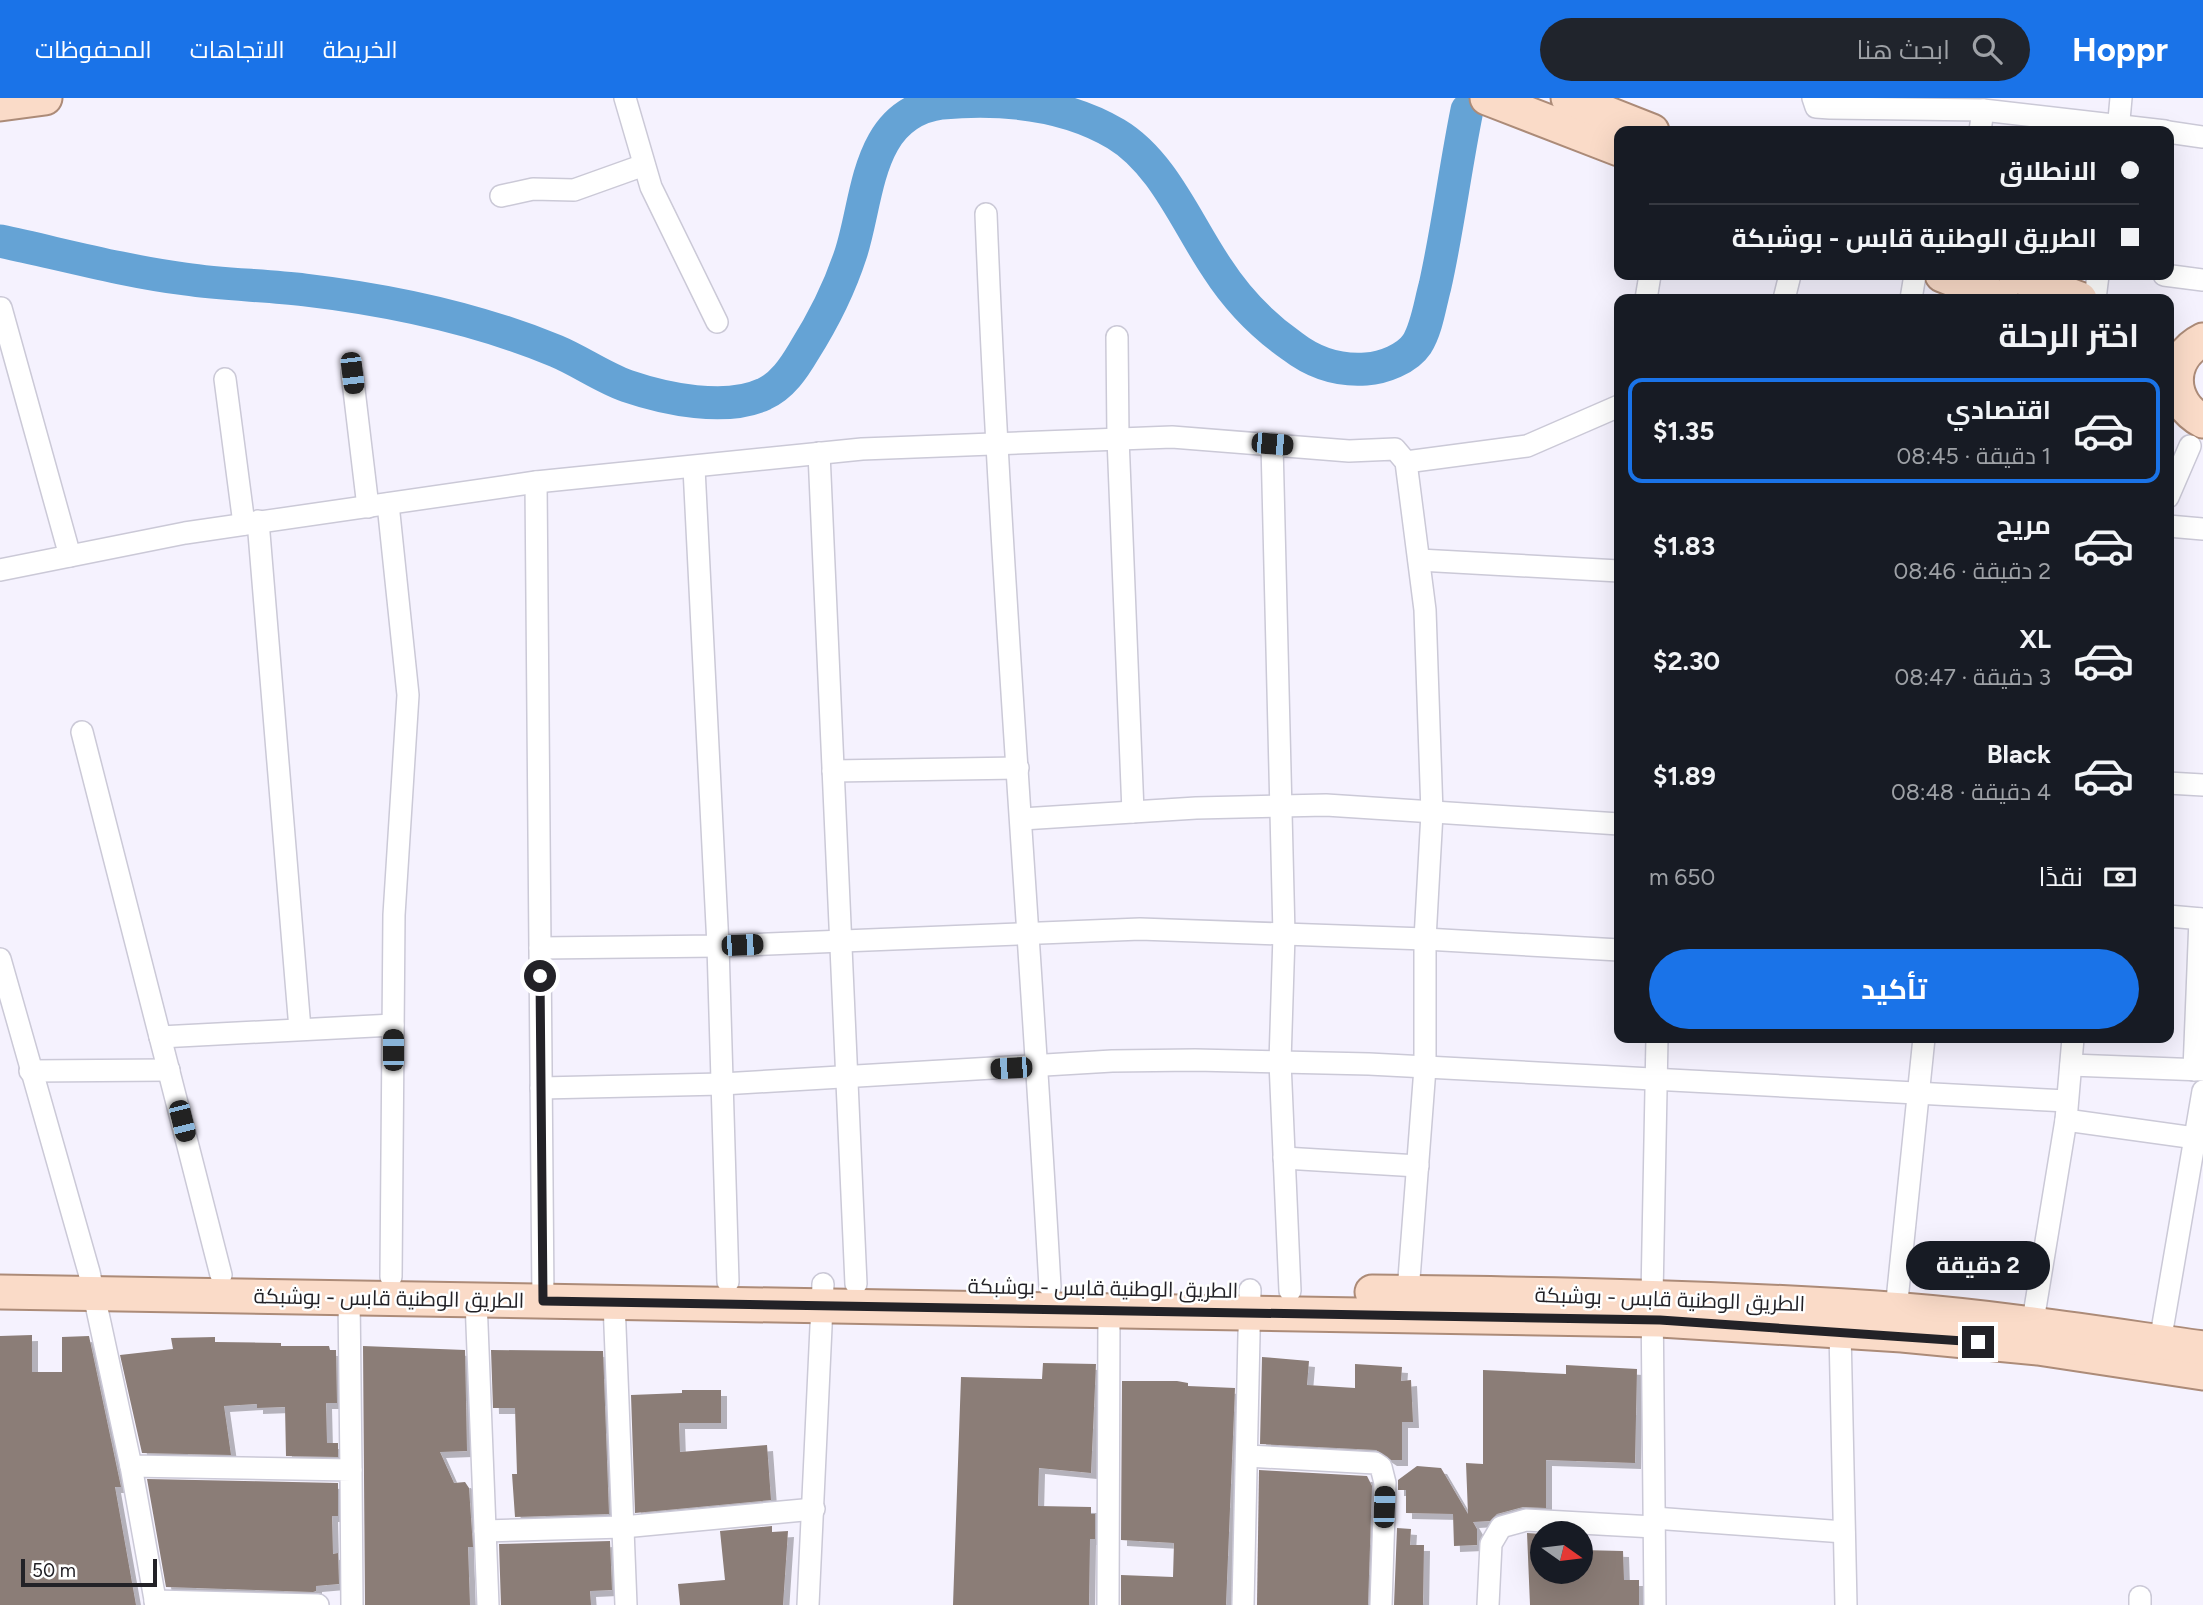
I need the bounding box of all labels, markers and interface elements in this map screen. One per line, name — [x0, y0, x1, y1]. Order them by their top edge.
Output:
search box — [1540, 18, 2030, 81]
icon: search — [1968, 30, 2006, 68]
text: Hoppr — [2072, 30, 2168, 69]
text: ابحث هنا — [1857, 34, 1950, 66]
text: المحفوظات — [35, 35, 152, 64]
text: الاتجاهات — [190, 35, 285, 64]
text: الخريطة — [323, 35, 398, 64]
text: الانطلاق — [1999, 155, 2097, 187]
text: الطريق الوطنية قابس - بوشبكة — [1732, 222, 2097, 254]
text: اختر الرحلة — [1998, 317, 2139, 355]
car — [340, 351, 365, 395]
text: اقتصادي — [1946, 394, 2051, 426]
icon: car — [2072, 399, 2135, 462]
text: $1.35 — [1653, 415, 1714, 447]
car — [1251, 432, 1294, 456]
text: 1 دقيقة · 08:45 — [1897, 442, 2051, 470]
text: مريح — [1996, 509, 2051, 541]
icon: car — [2072, 514, 2135, 577]
text: $1.83 — [1653, 530, 1715, 562]
text: 2 دقيقة · 08:46 — [1893, 557, 2051, 585]
text: XL — [2019, 623, 2051, 655]
icon: car — [2072, 629, 2135, 692]
text: $2.30 — [1653, 645, 1720, 677]
text: 3 دقيقة · 08:47 — [1894, 663, 2051, 691]
text: Black — [1987, 738, 2051, 770]
icon: car — [2072, 744, 2135, 807]
text: $1.89 — [1653, 760, 1716, 792]
text: 4 دقيقة · 08:48 — [1891, 778, 2051, 806]
icon: cash — [2101, 858, 2139, 896]
text: نقدًا — [2039, 861, 2083, 893]
text: 650 m — [1649, 863, 1715, 891]
car — [721, 934, 764, 956]
button: تأكيد — [1649, 949, 2139, 1029]
route start — [524, 960, 556, 992]
car — [383, 1029, 404, 1071]
car — [990, 1056, 1033, 1080]
car — [167, 1098, 198, 1144]
callout: 2 دقيقة — [1906, 1240, 2050, 1290]
text: 2 دقيقة — [1936, 1251, 2020, 1279]
street label: الطريق الوطنية قابس - بوشبكة — [967, 1273, 1239, 1304]
street label: الطريق الوطنية قابس - بوشبكة — [1534, 1282, 1806, 1317]
street label: الطريق الوطنية قابس - بوشبكة — [253, 1283, 525, 1314]
route end — [1962, 1326, 1994, 1358]
car — [1373, 1486, 1396, 1528]
north arrow — [1530, 1521, 1592, 1584]
map controls — [1530, 1521, 1593, 1584]
scale bar — [21, 1556, 158, 1588]
text: 50 m — [32, 1559, 76, 1582]

